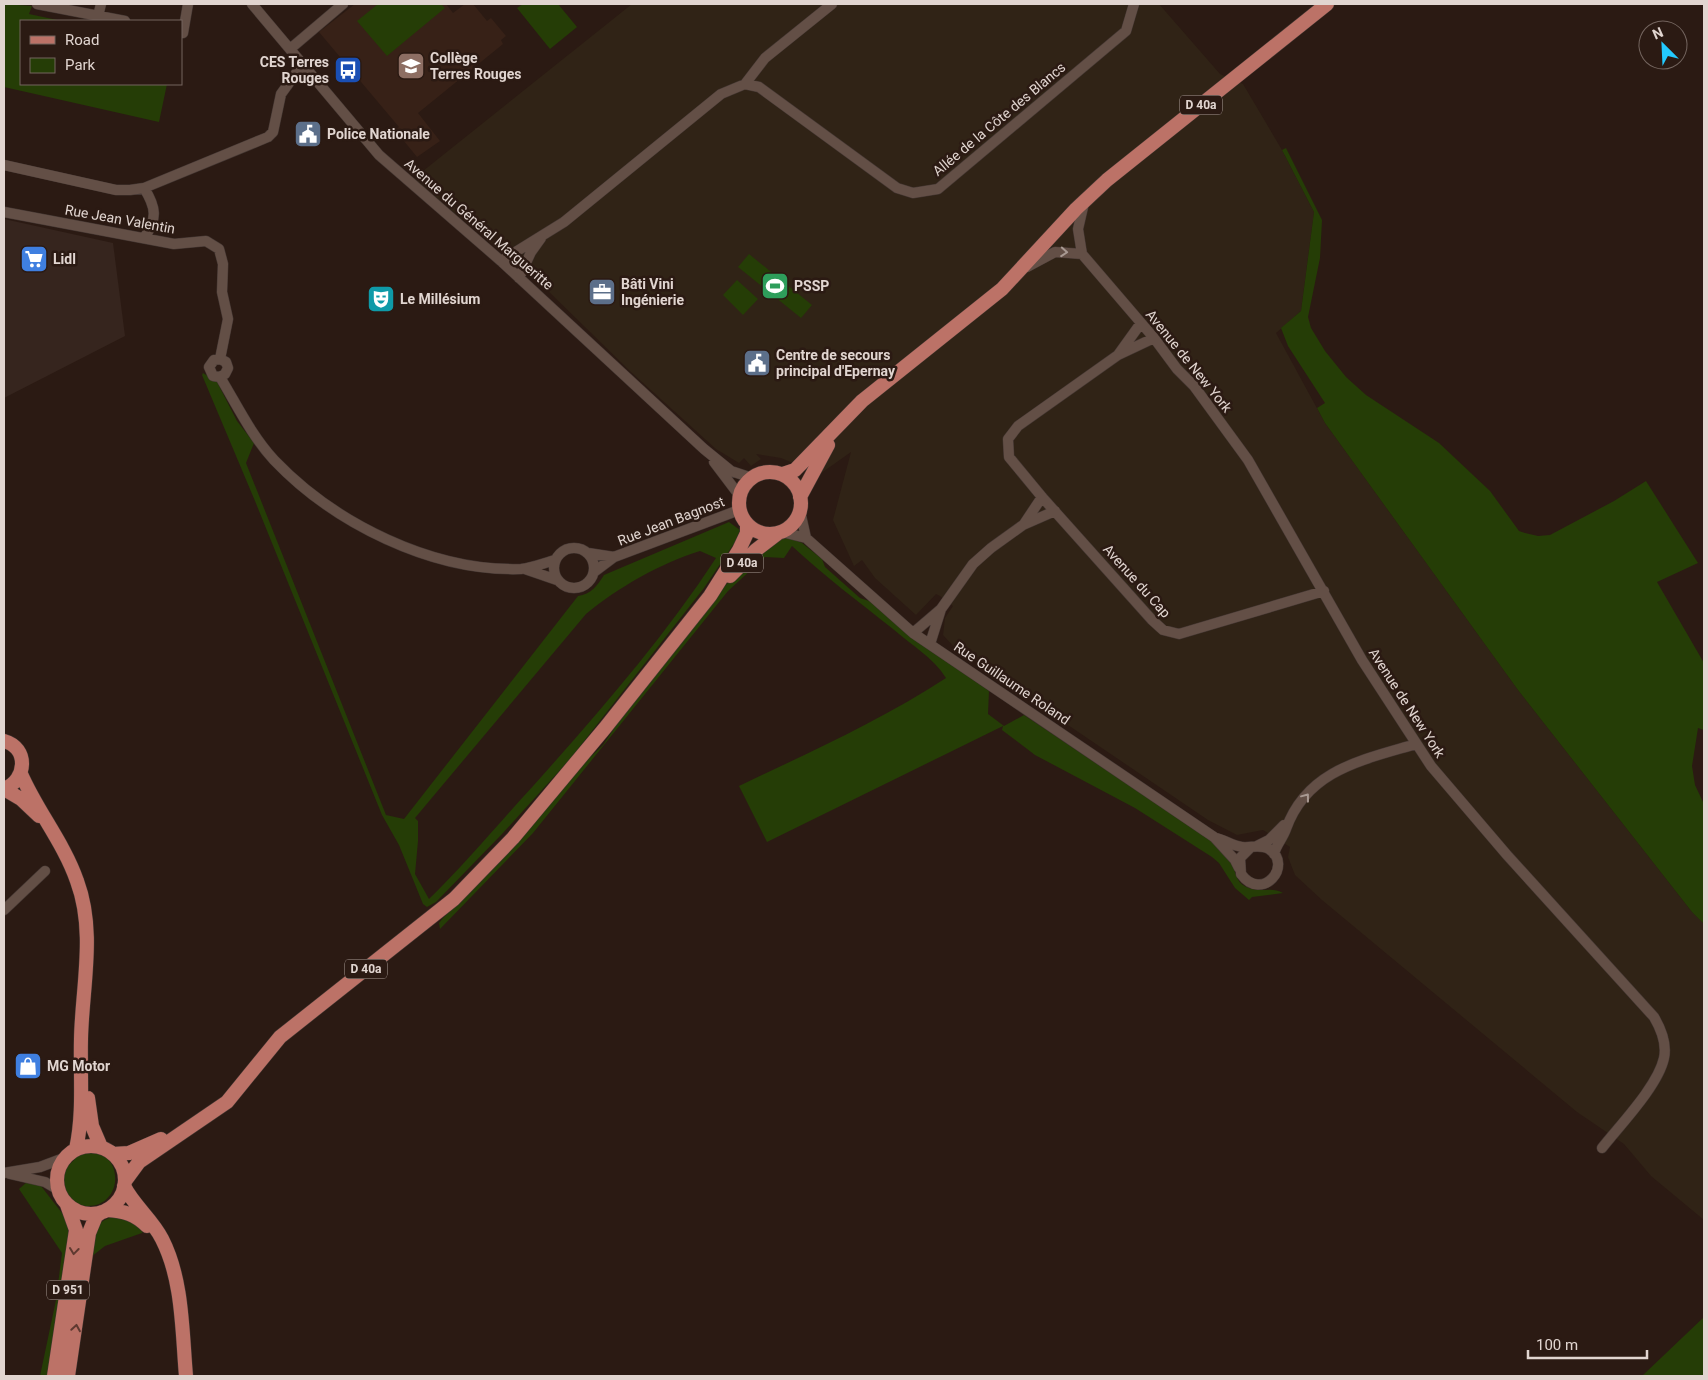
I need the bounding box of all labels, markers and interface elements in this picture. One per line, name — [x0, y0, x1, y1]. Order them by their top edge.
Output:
legend — [20, 20, 182, 85]
north arrow — [1638, 20, 1688, 70]
text: N — [1650, 24, 1665, 42]
text: Road — [65, 31, 99, 49]
place label: Collège Terres Rouges — [430, 50, 521, 82]
school or university icon: Collège Terres Rouges — [396, 51, 426, 81]
place label: CES Terres Rouges — [260, 54, 329, 86]
bus stop icon: CES Terres Rouges — [333, 55, 363, 85]
text: Park — [65, 56, 96, 74]
street label: Allée de la Côte des Blancs — [929, 59, 1069, 179]
road number: D 40a — [1180, 96, 1222, 114]
public building icon: Police Nationale — [293, 119, 323, 149]
place label: Police Nationale — [327, 126, 430, 142]
street label: Avenue du Général Margueritte — [401, 155, 557, 293]
street label: Rue Jean Valentin — [64, 201, 176, 237]
supermarket icon: Lidl — [19, 244, 49, 274]
one-way arrow — [1060, 247, 1068, 258]
place label: Lidl — [53, 251, 76, 267]
sports icon: PSSP — [760, 271, 790, 301]
place label: Bâti Vini Ingénierie — [621, 276, 684, 308]
office icon: Bâti Vini Ingénierie — [587, 277, 617, 307]
place label: PSSP — [794, 278, 829, 294]
theatre icon: Le Millésium — [366, 284, 396, 314]
place label: Le Millésium — [400, 291, 480, 307]
street label: Avenue de New York — [1143, 307, 1236, 416]
place label: Centre de secours principal d'Epernay — [776, 347, 896, 379]
public building icon: Centre de secours principal d'Epernay — [742, 348, 772, 378]
street label: Rue Jean Bagnost — [615, 493, 727, 549]
street label: Avenue du Cap — [1100, 541, 1174, 621]
road number: D 40a — [721, 554, 763, 572]
street label: Rue Guillaume Roland — [951, 638, 1073, 728]
street label: Avenue de New York — [1366, 645, 1449, 761]
one-way arrow — [1300, 793, 1309, 803]
road number: D 40a — [345, 960, 387, 979]
shop icon: MG Motor — [13, 1051, 43, 1081]
place label: MG Motor — [47, 1058, 110, 1074]
one-way arrow — [69, 1248, 80, 1256]
road number: D 951 — [47, 1280, 89, 1300]
one-way arrow — [71, 1324, 81, 1333]
scale bar — [1528, 1328, 1647, 1360]
text: 100 m — [1536, 1336, 1578, 1354]

